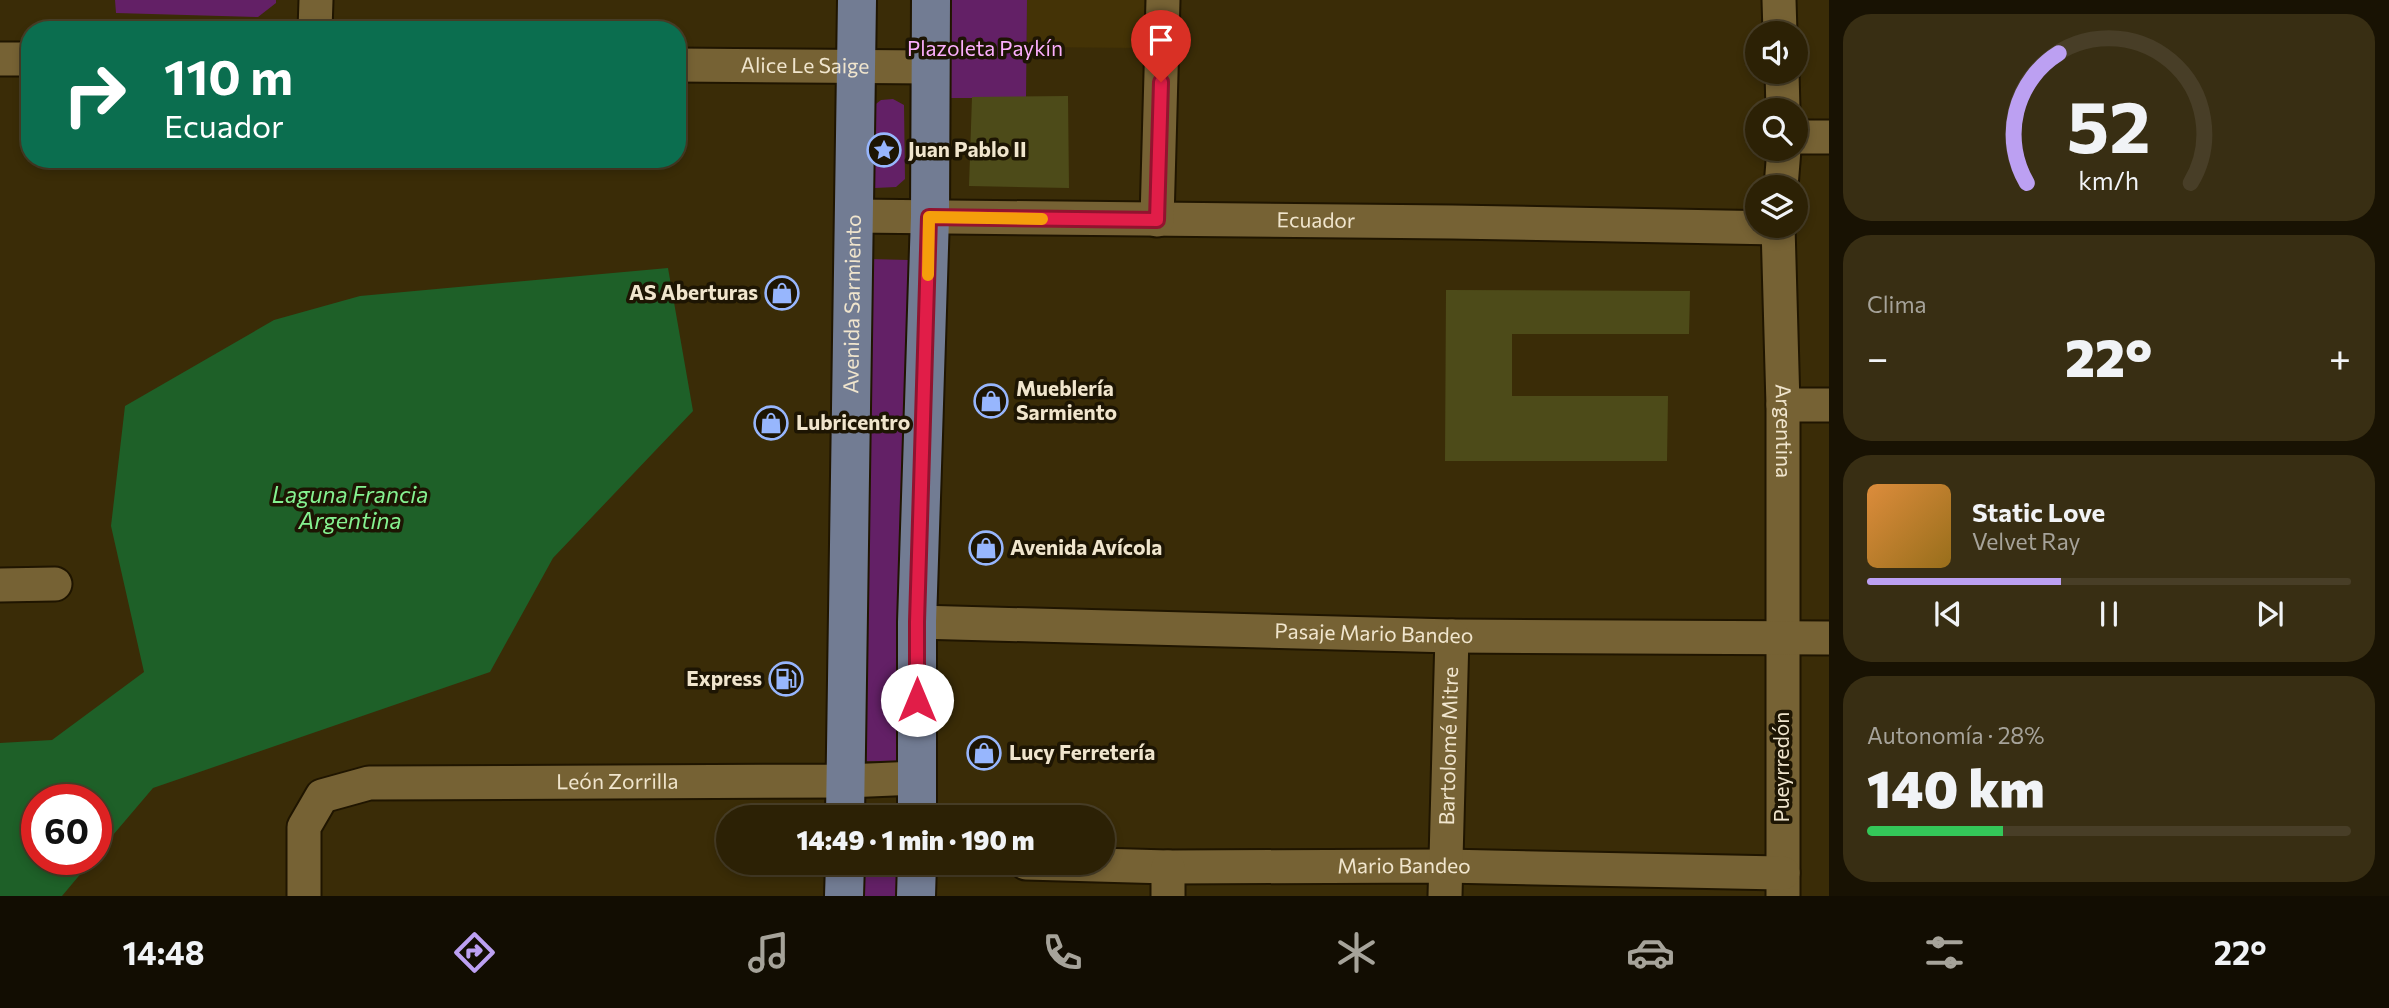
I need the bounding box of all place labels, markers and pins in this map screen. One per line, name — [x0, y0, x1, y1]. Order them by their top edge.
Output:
pin — [1131, 10, 1191, 82]
place icon: Juan Pablo II — [865, 131, 903, 169]
place label: Juan Pablo II — [908, 136, 1027, 161]
shop icon: AS Aberturas — [763, 274, 801, 312]
place label: AS Aberturas — [629, 279, 758, 304]
place label: Mueblería Sarmiento — [1016, 375, 1117, 424]
shop icon: Mueblería Sarmiento — [972, 382, 1010, 420]
shop icon: Lubricentro — [752, 404, 790, 442]
place label: Lubricentro — [796, 409, 910, 434]
shop icon: Avenida Avícola — [967, 529, 1005, 567]
place label: Avenida Avícola — [1010, 534, 1162, 559]
fuel station icon: Express — [767, 660, 805, 698]
place label: Express — [686, 665, 762, 690]
shop icon: Lucy Ferretería — [965, 734, 1003, 772]
place label: Lucy Ferretería — [1009, 739, 1155, 764]

